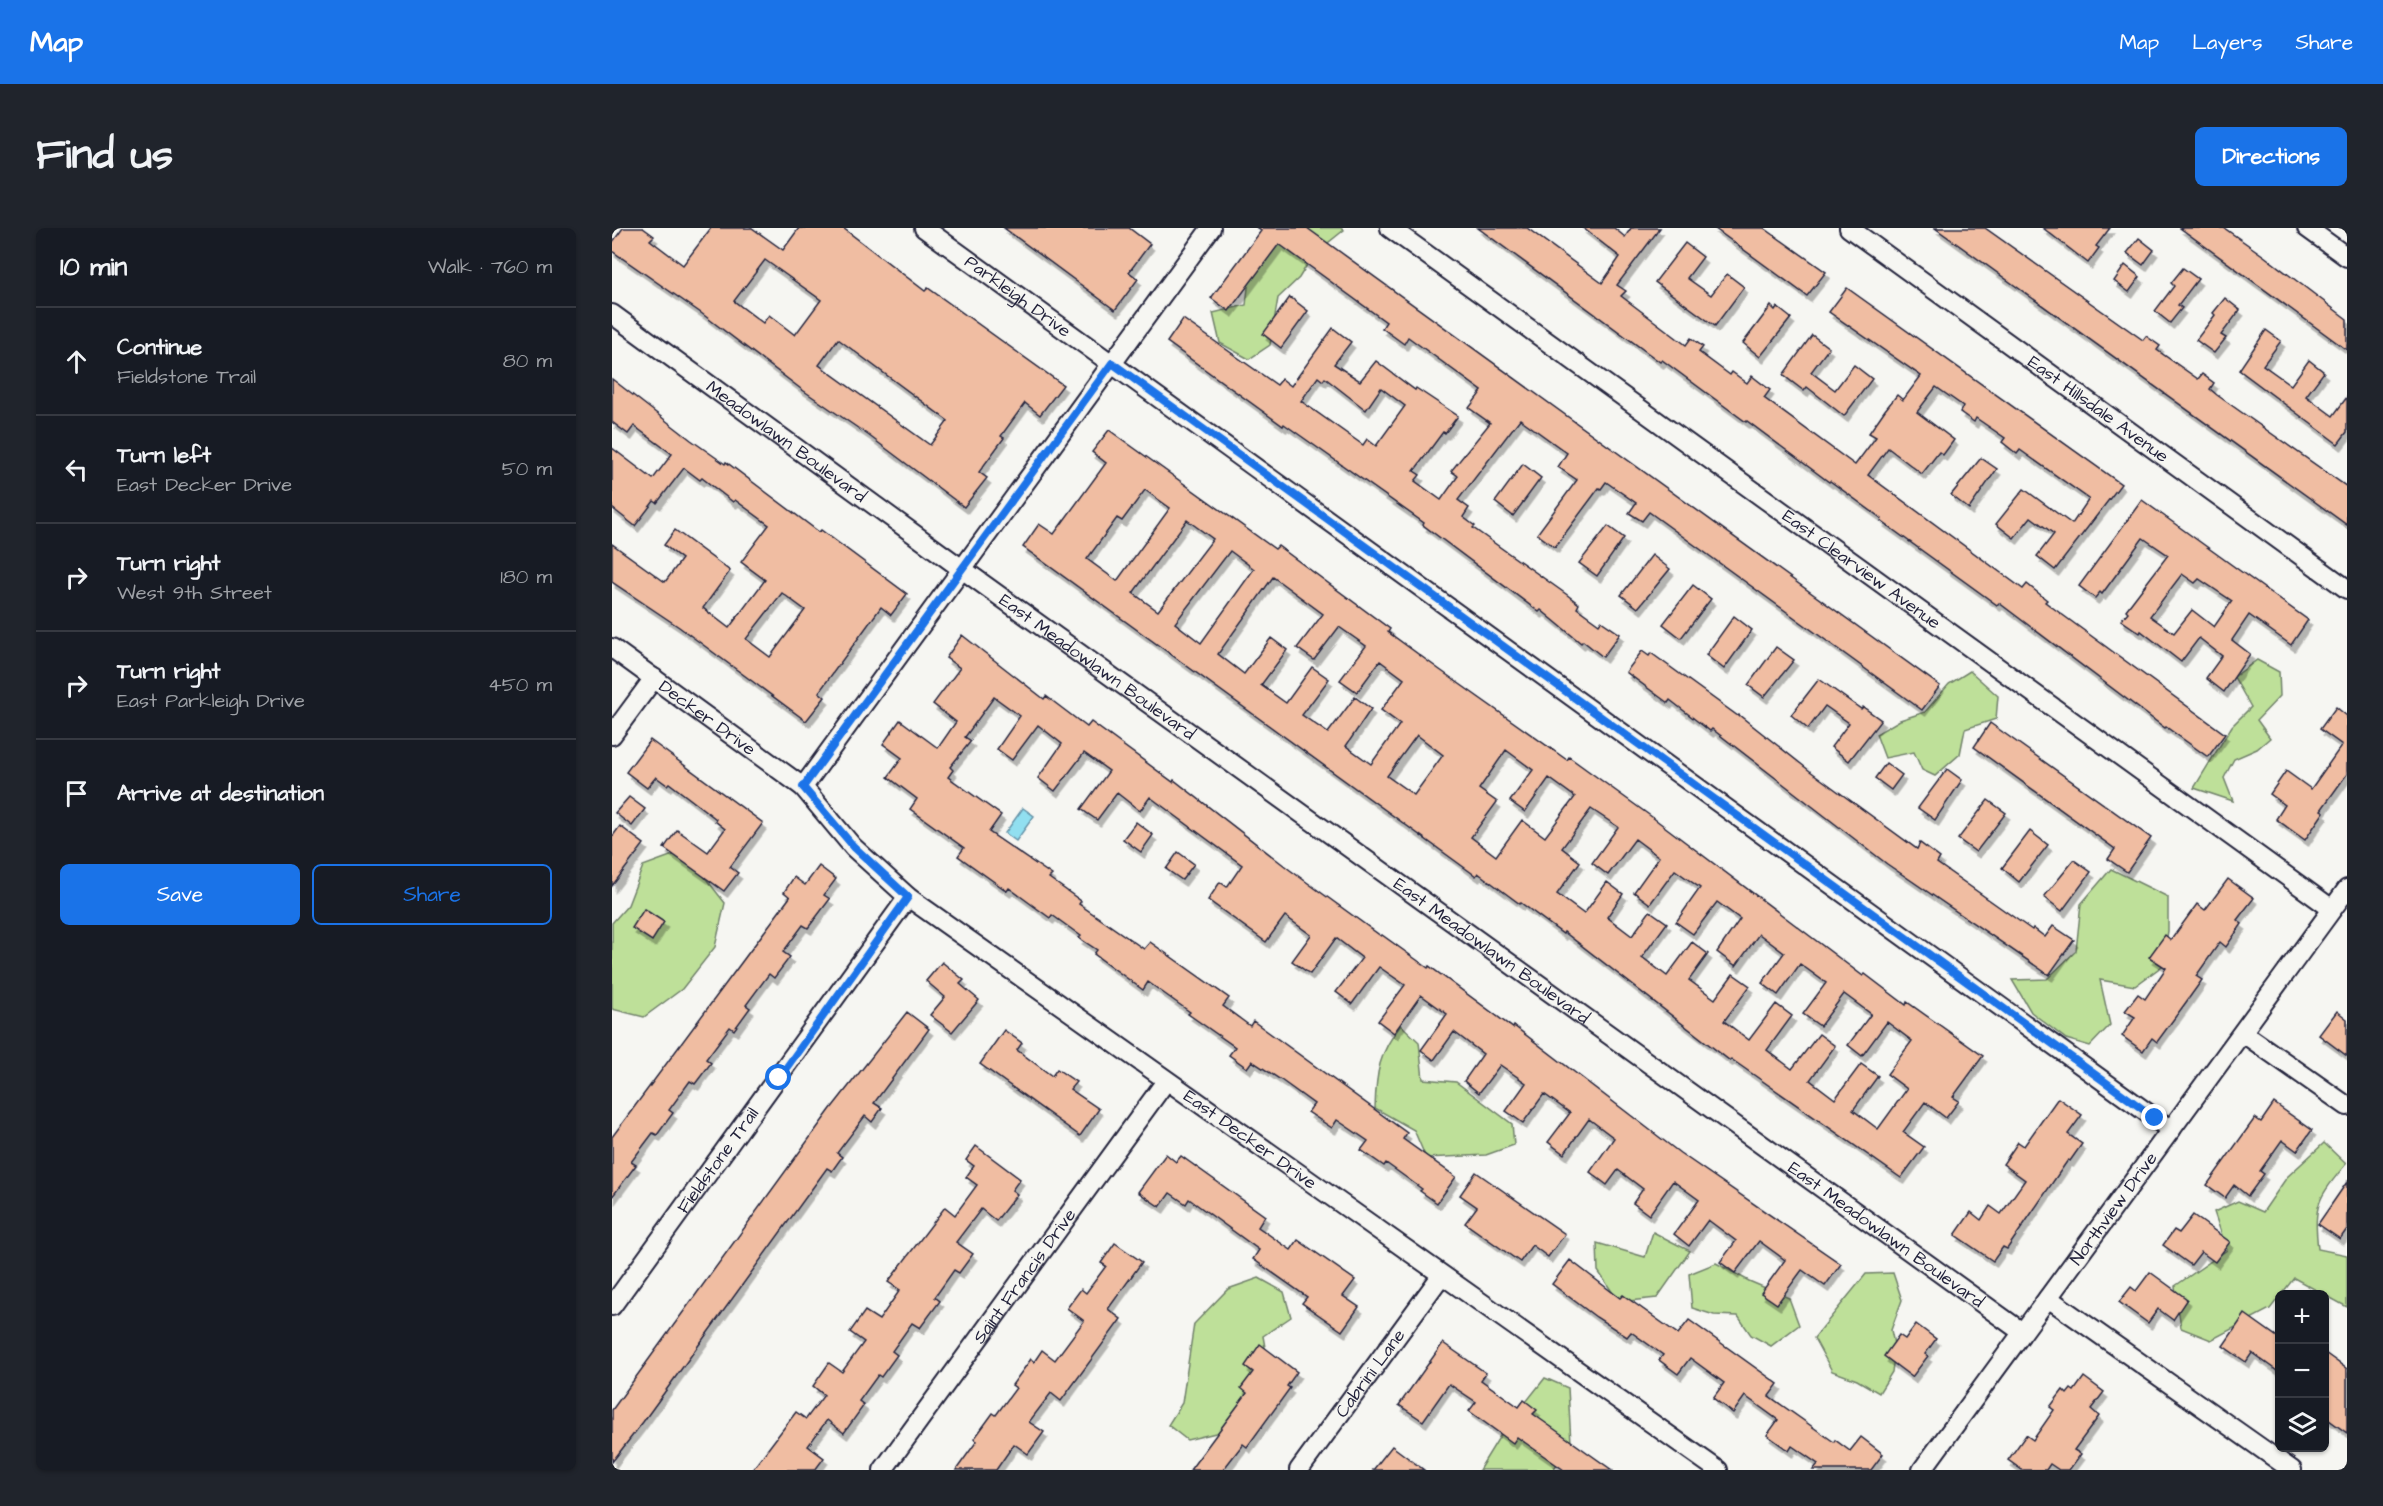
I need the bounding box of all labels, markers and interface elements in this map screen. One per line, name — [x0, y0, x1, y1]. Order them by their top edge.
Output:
text: Map — [30, 23, 83, 62]
text: Map — [2119, 28, 2159, 57]
text: Layers — [2192, 28, 2262, 57]
text: Share — [2295, 28, 2353, 57]
text: Find us — [36, 127, 173, 185]
button: Directions — [2195, 127, 2347, 186]
text: 10 min — [60, 249, 127, 285]
street label: Parkleigh Drive — [959, 249, 1076, 344]
text: Walk · 760 m — [428, 253, 552, 281]
text: Continue — [117, 332, 202, 363]
icon: ahead — [60, 345, 93, 378]
text: 80 m — [503, 347, 552, 375]
street label: East Hillsdale Avenue — [2023, 350, 2174, 469]
text: Fieldstone Trail — [117, 363, 256, 391]
street label: Meadowlawn Boulevard — [701, 375, 872, 508]
text: Turn left — [117, 440, 211, 471]
icon: left — [60, 453, 93, 486]
text: 50 m — [502, 455, 552, 483]
text: East Decker Drive — [117, 471, 292, 499]
street label: East Clearview Avenue — [1777, 504, 1946, 635]
text: Turn right — [117, 548, 220, 579]
icon: right — [60, 561, 93, 594]
text: 180 m — [500, 563, 552, 591]
text: West 9th Street — [117, 579, 272, 607]
street label: East Meadowlawn Boulevard — [994, 588, 1200, 746]
text: Turn right — [117, 656, 220, 687]
icon: right — [60, 669, 93, 702]
text: 450 m — [488, 671, 552, 699]
street label: Decker Drive — [654, 674, 761, 762]
text: East Parkleigh Drive — [117, 687, 305, 715]
icon: arrive — [60, 777, 93, 810]
text: Arrive at destination — [117, 778, 324, 809]
button: Save — [60, 864, 300, 925]
button: Share — [312, 864, 552, 925]
street label: East Meadowlawn Boulevard — [1388, 872, 1595, 1030]
route start — [765, 1064, 791, 1090]
street label: East Decker Drive — [1179, 1084, 1322, 1195]
street label: Fieldstone Trail — [671, 1102, 765, 1219]
route end — [2141, 1104, 2167, 1130]
street label: Northview Drive — [2064, 1147, 2164, 1270]
street label: East Meadowlawn Boulevard — [1783, 1156, 1989, 1314]
street label: Saint Francis Drive — [967, 1203, 1082, 1349]
map controls — [2275, 1290, 2329, 1452]
button: + — [2275, 1290, 2329, 1344]
street label: Cabrini Lane — [1329, 1324, 1411, 1423]
button: − — [2275, 1344, 2329, 1398]
button: layers — [2275, 1398, 2329, 1452]

